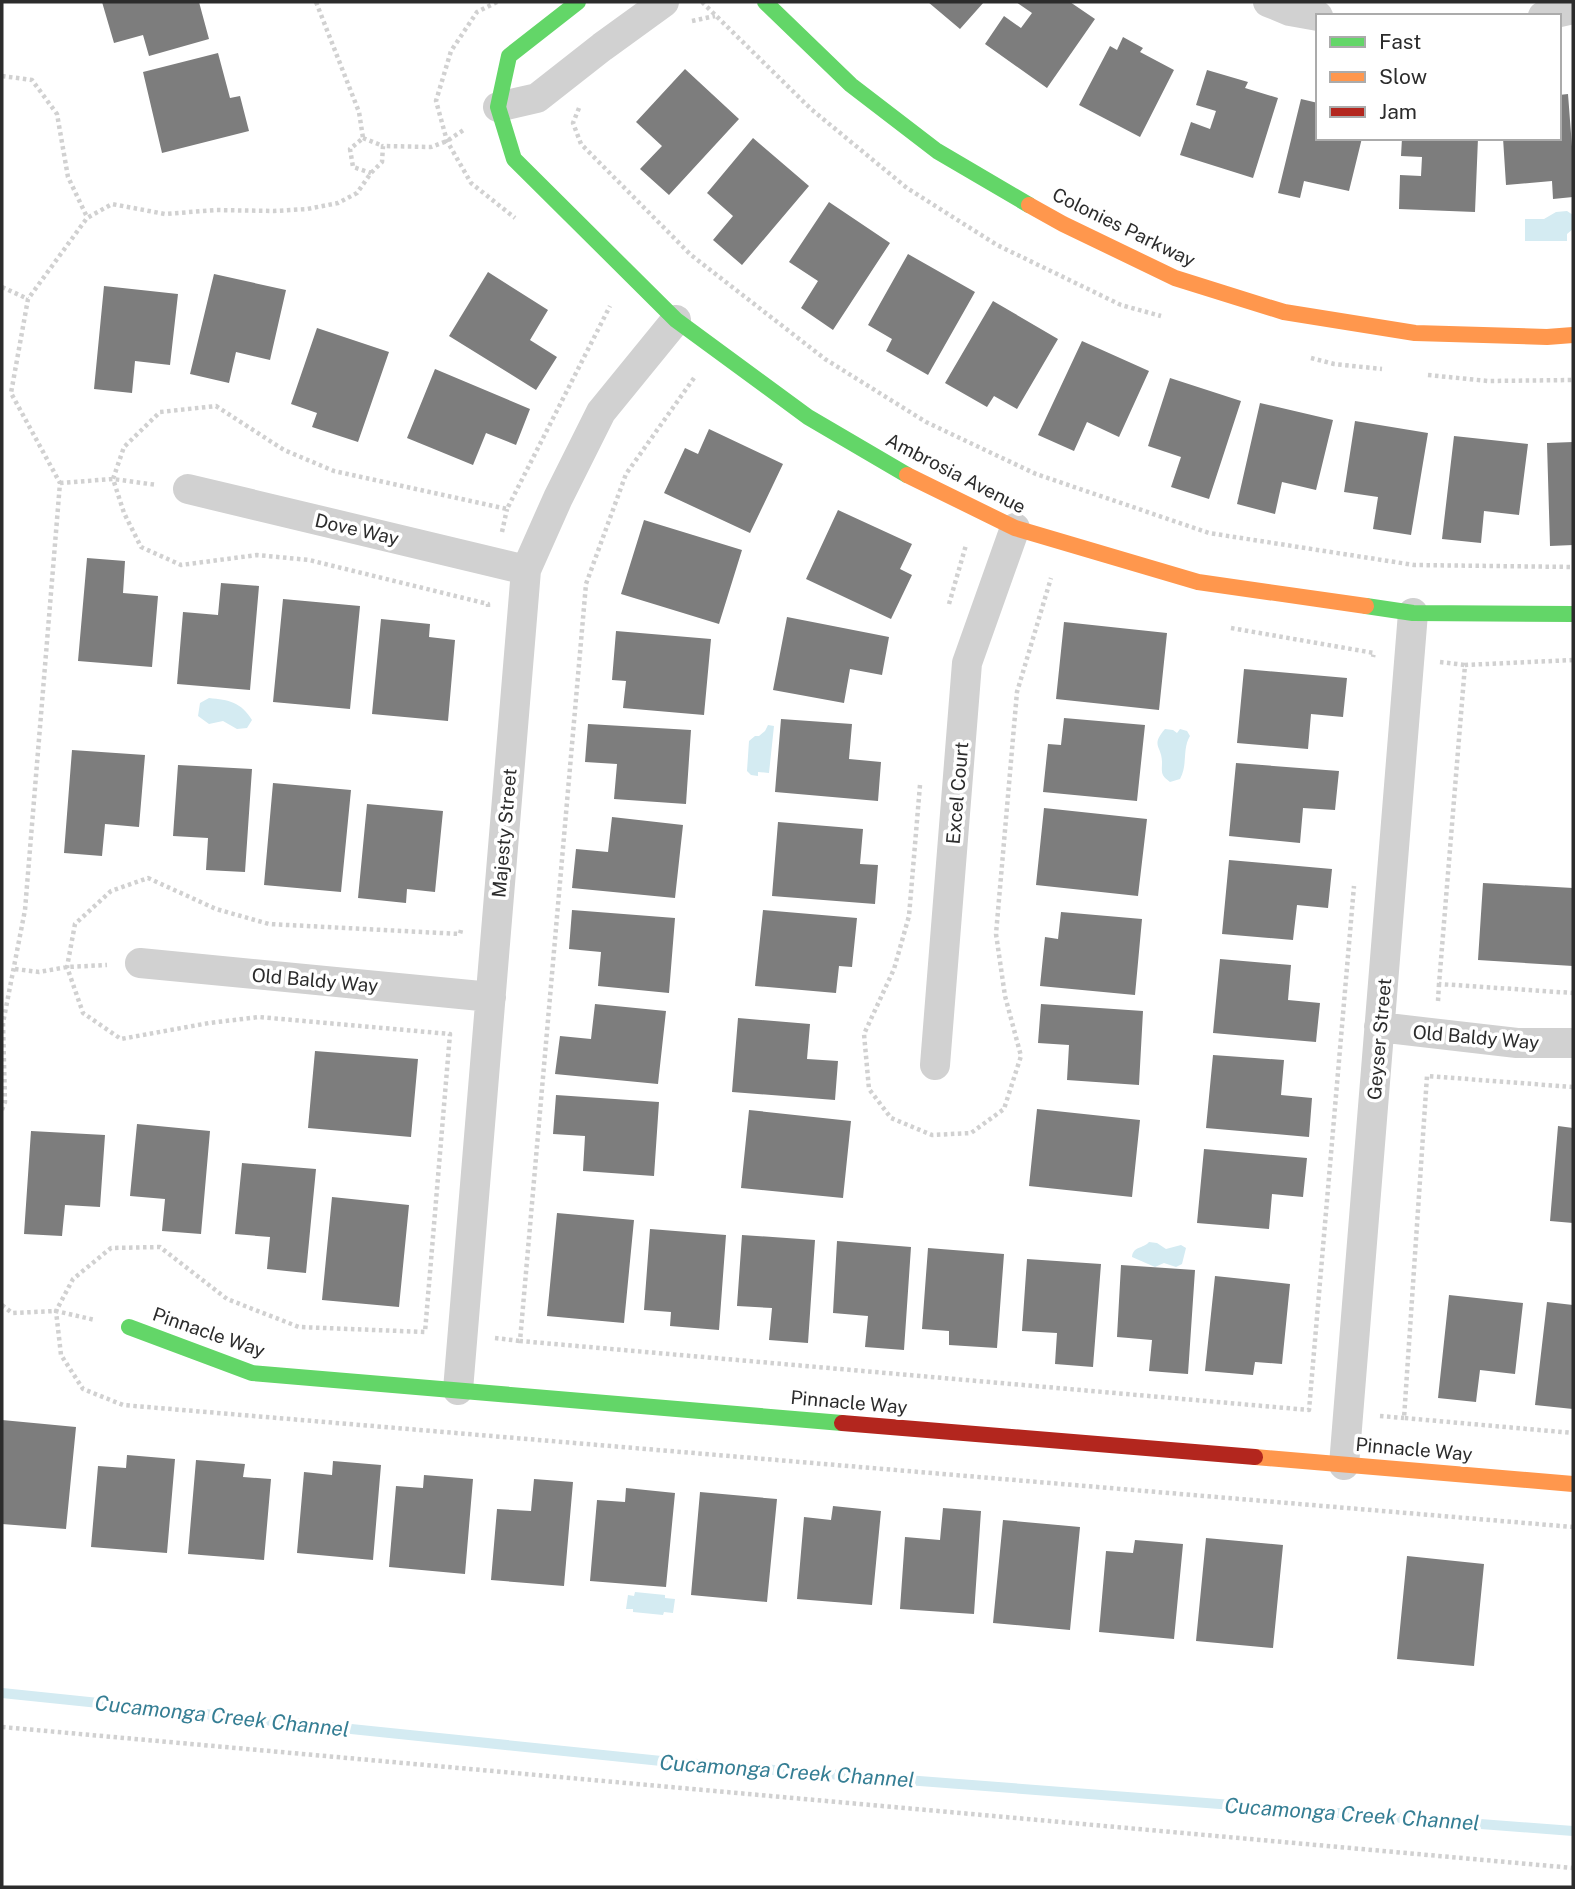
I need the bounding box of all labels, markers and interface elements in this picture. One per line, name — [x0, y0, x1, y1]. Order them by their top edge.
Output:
legend — [1316, 14, 1561, 140]
text: Fast — [1379, 29, 1421, 54]
text: Slow — [1379, 64, 1427, 89]
text: Jam — [1379, 99, 1417, 124]
street label: Colonies Parkway — [1049, 183, 1199, 271]
street label: Ambrosia Avenue — [882, 428, 1030, 518]
street label: Dove Way — [313, 509, 401, 549]
street label: Excel Court — [942, 741, 972, 845]
street label: Majesty Street — [487, 767, 521, 899]
street label: Old Baldy Way — [251, 964, 379, 996]
street label: Geyser Street — [1363, 977, 1395, 1101]
street label: Old Baldy Way — [1412, 1021, 1540, 1053]
street label: Pinnacle Way — [150, 1303, 268, 1361]
street label: Pinnacle Way — [790, 1386, 908, 1418]
street label: Pinnacle Way — [1355, 1433, 1473, 1465]
water label: Cucamonga Creek Channel — [93, 1690, 351, 1742]
water label: Cucamonga Creek Channel — [659, 1750, 915, 1792]
water label: Cucamonga Creek Channel — [1224, 1793, 1480, 1835]

